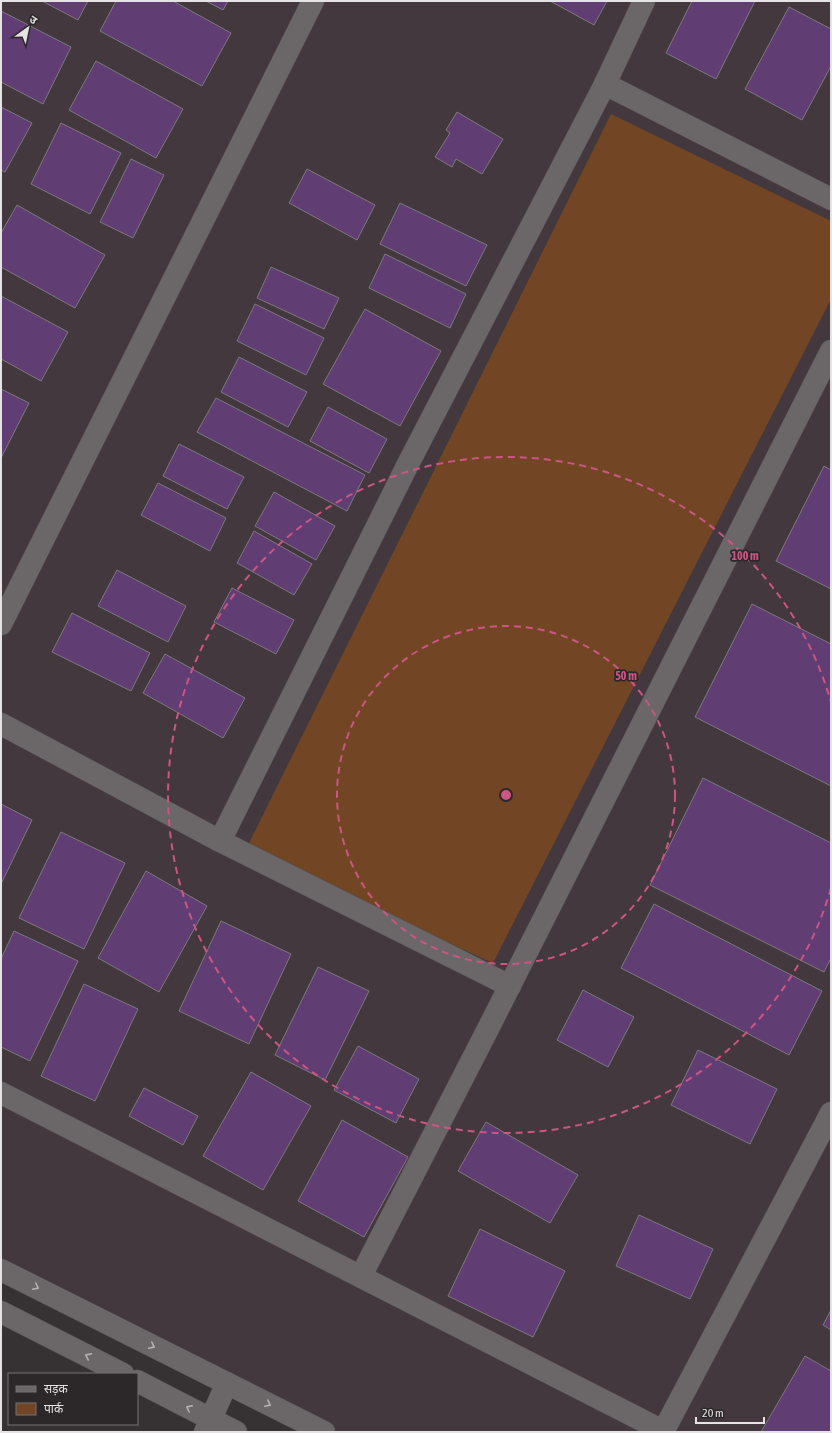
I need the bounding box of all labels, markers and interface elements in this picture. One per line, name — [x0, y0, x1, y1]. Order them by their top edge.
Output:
north arrow — [8, 8, 48, 48]
text: उ — [27, 13, 40, 27]
text: 100 m — [731, 549, 759, 563]
text: 50 m — [615, 669, 637, 683]
centre of rings — [499, 788, 513, 802]
one-way arrow — [32, 1282, 39, 1290]
one-way arrow — [148, 1341, 155, 1348]
one-way arrow — [85, 1353, 92, 1361]
legend — [8, 1373, 138, 1425]
text: सड़क — [44, 1382, 69, 1396]
one-way arrow — [264, 1399, 271, 1407]
scale bar — [696, 1399, 764, 1425]
text: पार्क — [44, 1402, 64, 1416]
one-way arrow — [186, 1405, 194, 1413]
text: 20 m — [702, 1406, 724, 1420]

